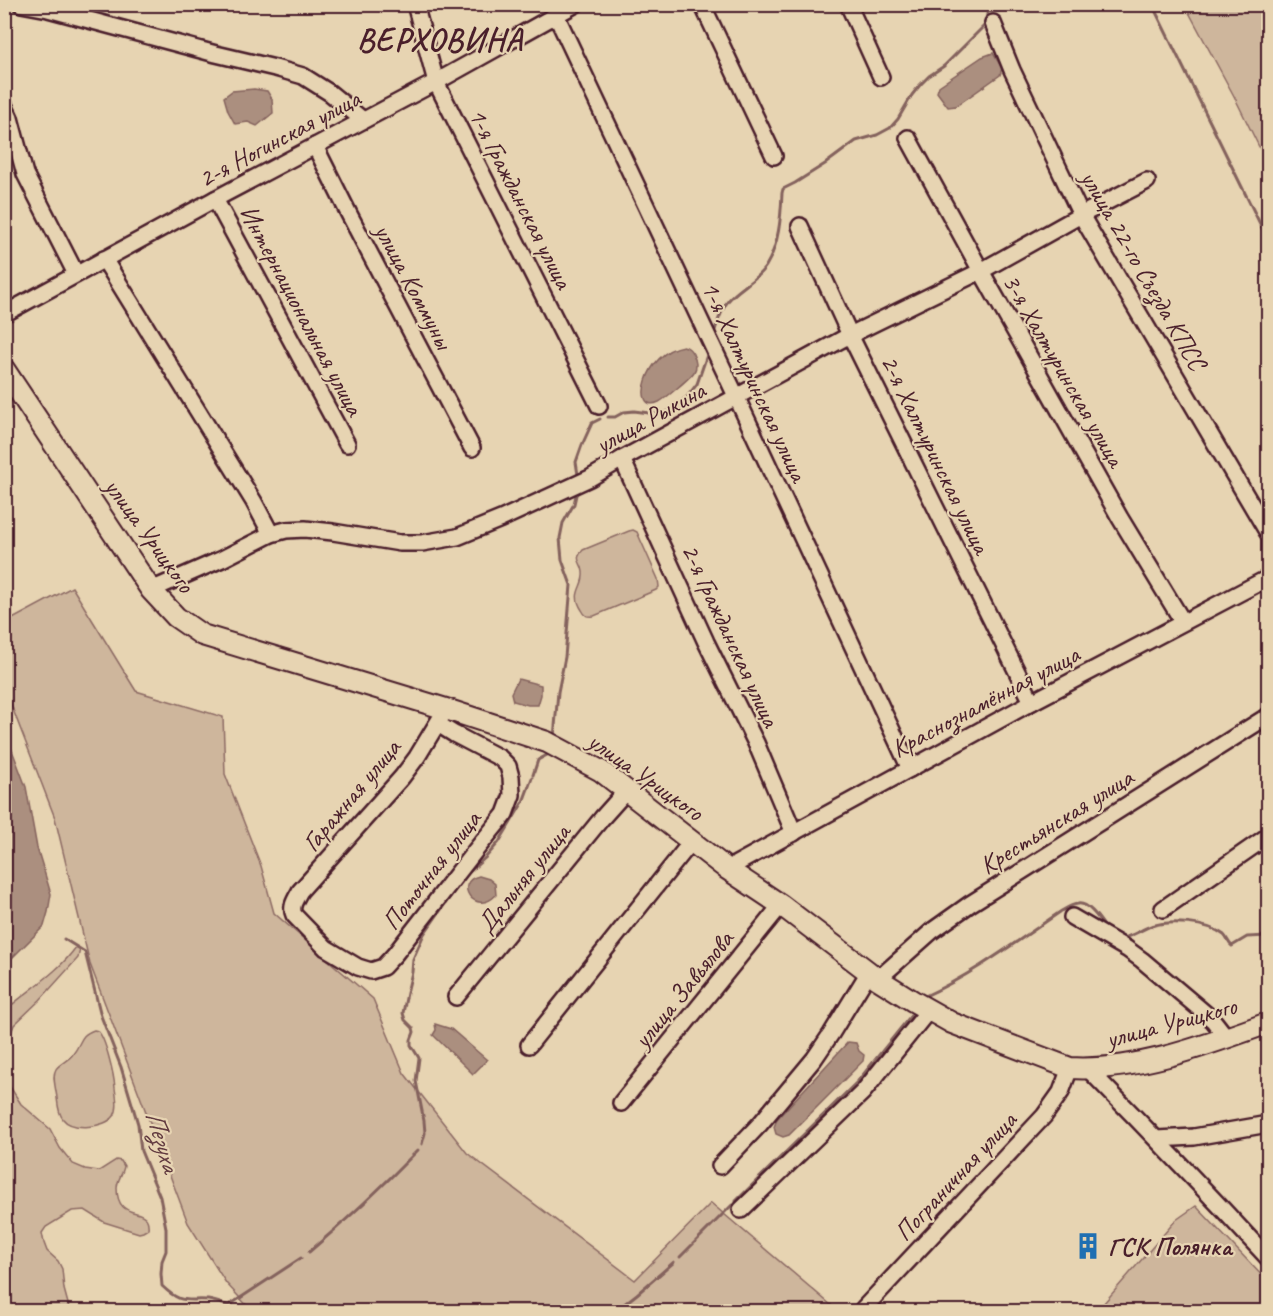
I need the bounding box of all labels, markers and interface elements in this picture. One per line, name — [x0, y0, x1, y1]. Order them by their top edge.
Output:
district label: ВЕРХОВИНА — [357, 19, 524, 60]
street label: 2-я Ногинская улица — [193, 81, 367, 195]
street label: 1-я Гражданская улица — [461, 102, 581, 296]
street label: улица 22-го Съезда КПСС — [1071, 163, 1215, 379]
street label: Интернациональная улица — [232, 199, 372, 423]
street label: улица Коммуны — [366, 216, 461, 357]
street label: 3-я Халтуринская улица — [995, 268, 1133, 475]
street label: 1-я Халтуринская улица — [694, 276, 816, 489]
street label: 2-я Халтуринская улица — [873, 349, 999, 561]
street label: улица Рыкина — [588, 373, 712, 462]
street label: улица Урицкого — [96, 470, 203, 601]
street label: 2-я Гражданская улица — [674, 538, 788, 734]
street label: Краснознамённая улица — [885, 637, 1087, 766]
street label: улица Урицкого — [580, 723, 711, 829]
street label: Гаражная улица — [295, 731, 409, 858]
street label: Крестьянская улица — [973, 760, 1141, 882]
street label: Поточная улица — [375, 803, 489, 937]
street label: Дальняя улица — [469, 815, 579, 940]
street label: улица Завьялова — [625, 922, 742, 1057]
street label: улица Урицкого — [1100, 989, 1242, 1056]
street label: Пограничная улица — [887, 1104, 1025, 1248]
water label: Пезуха — [137, 1106, 189, 1179]
place label: ГСК Полянка — [1108, 1230, 1234, 1263]
building icon: ГСК Полянка — [1073, 1231, 1103, 1261]

